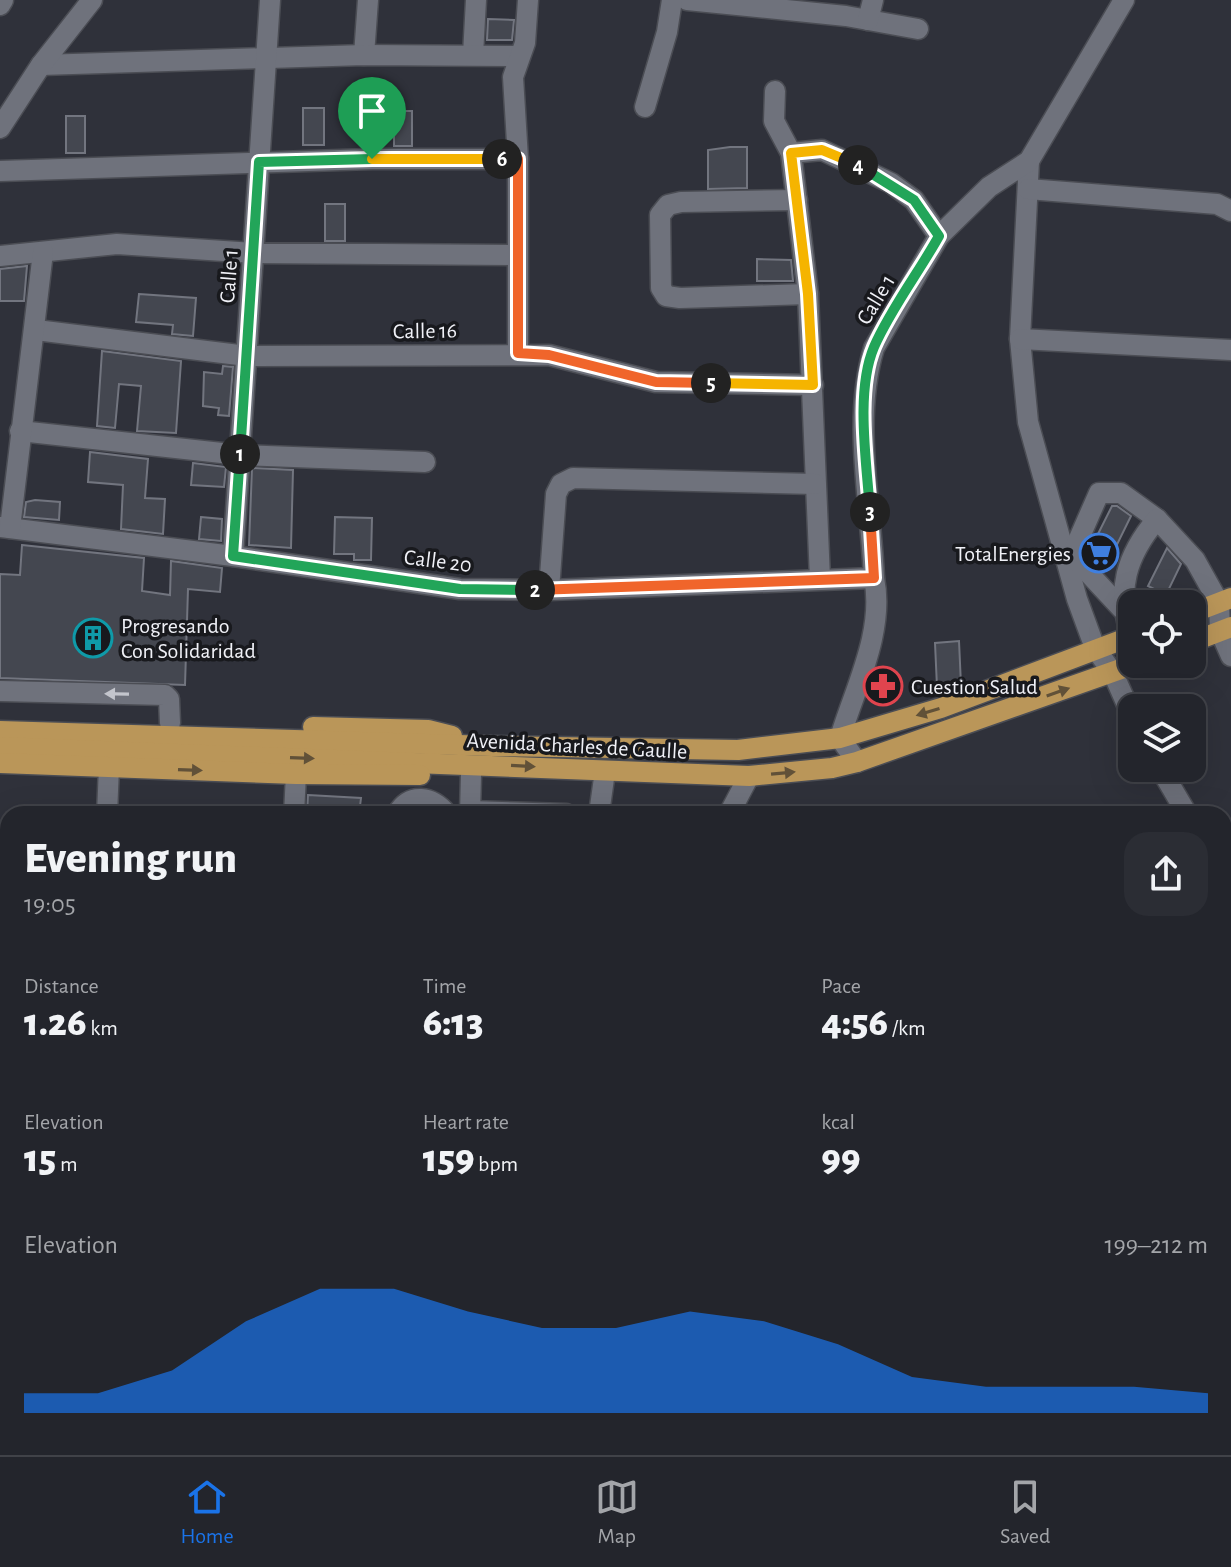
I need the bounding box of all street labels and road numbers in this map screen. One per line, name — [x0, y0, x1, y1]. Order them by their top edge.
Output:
street label: Calle 1 — [216, 248, 242, 304]
street label: Calle 1 — [853, 271, 899, 328]
street label: Calle 16 — [393, 319, 457, 343]
street label: Calle 20 — [403, 546, 473, 576]
street label: Avenida Charles de Gaulle — [466, 729, 688, 763]

